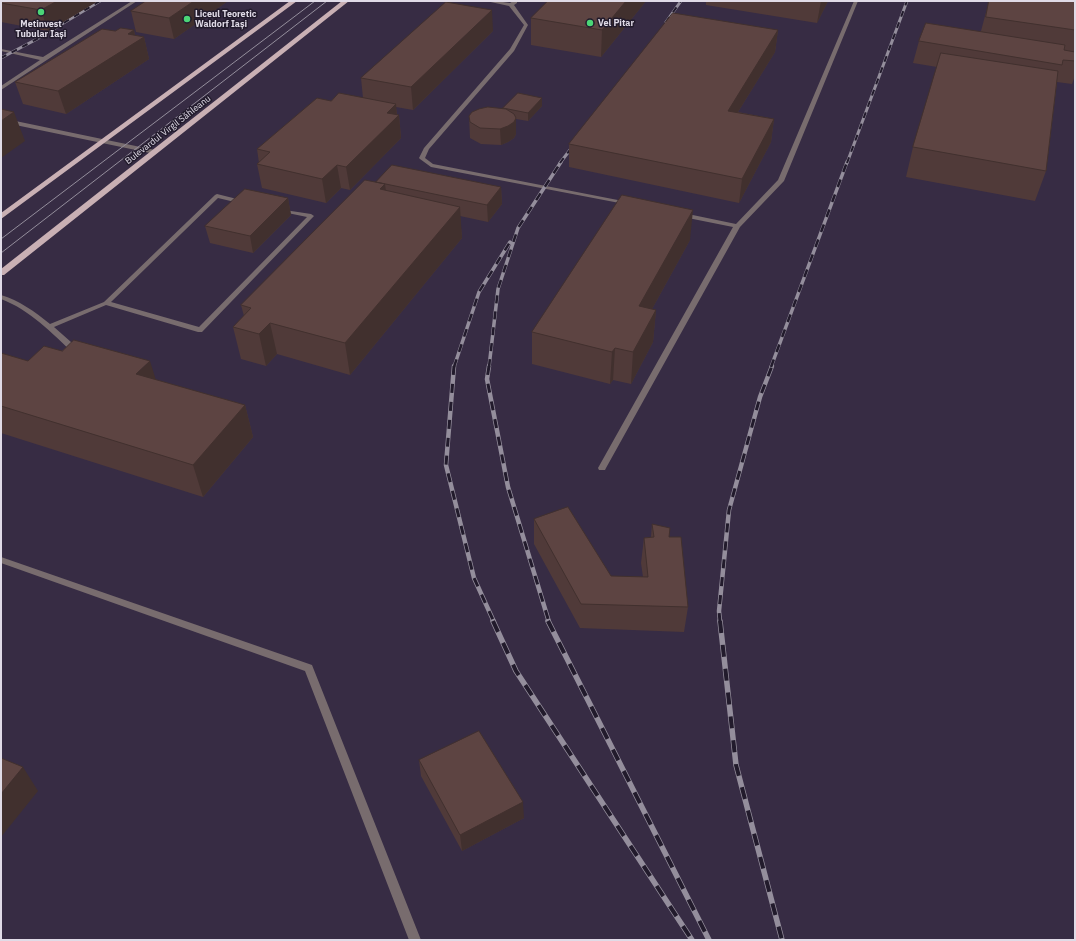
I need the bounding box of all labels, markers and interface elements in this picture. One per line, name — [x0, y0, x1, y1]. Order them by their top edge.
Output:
marker: Metinvest Tubular Iași — [36, 7, 46, 17]
place label: Liceul Teoretic Waldorf Iași — [195, 9, 256, 30]
marker: Liceul Teoretic Waldorf Iași — [182, 14, 192, 24]
marker: Vel Pitar — [585, 18, 595, 28]
place label: Vel Pitar — [598, 18, 634, 28]
place label: Metinvest Tubular Iași — [16, 19, 66, 40]
street label: Bulevardul Virgil Săhleanu — [123, 93, 213, 167]

